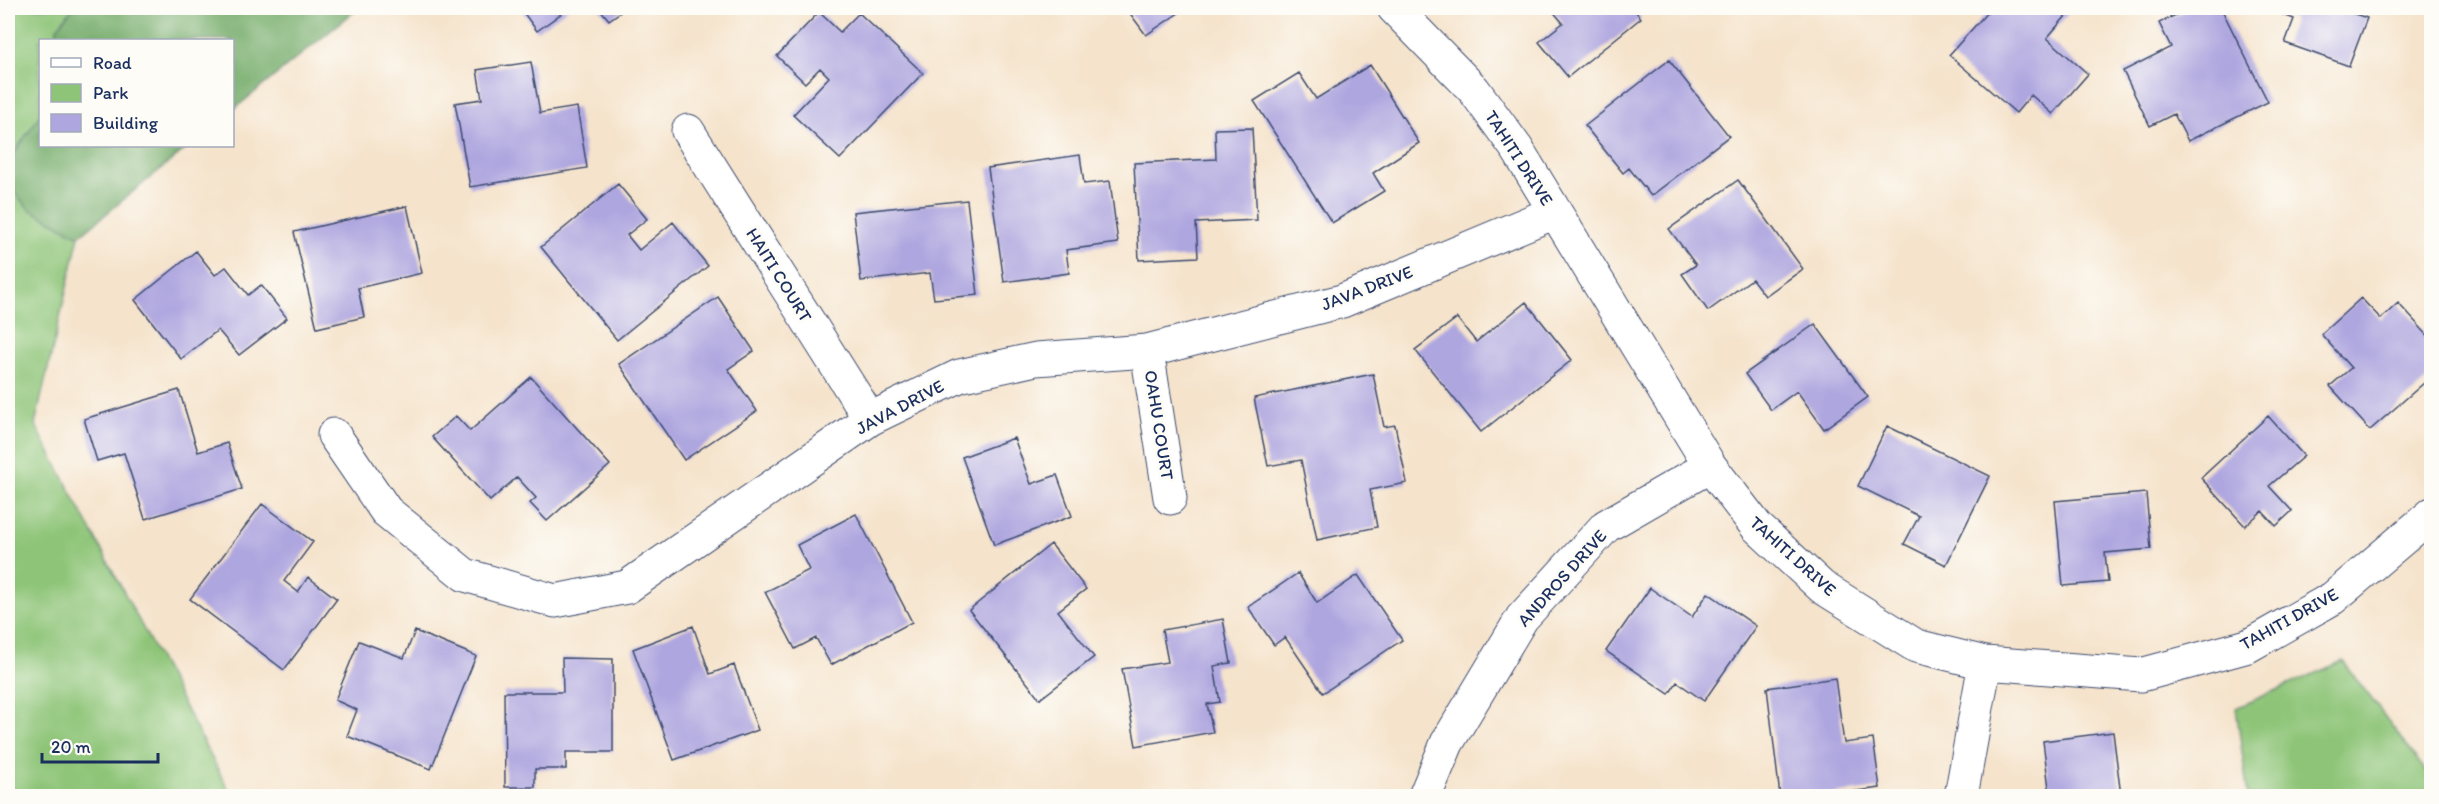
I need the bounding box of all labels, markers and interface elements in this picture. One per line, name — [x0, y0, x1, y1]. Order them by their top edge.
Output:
legend — [39, 39, 234, 147]
text: Road — [93, 52, 132, 74]
text: Park — [93, 82, 128, 104]
street label: TAHITI DRIVE — [1480, 106, 1558, 210]
text: Building — [93, 112, 159, 134]
street label: HAITI COURT — [741, 224, 817, 326]
street label: JAVA DRIVE — [1318, 260, 1416, 316]
street label: OAHU COURT — [1139, 369, 1179, 481]
street label: JAVA DRIVE — [852, 375, 948, 439]
street label: TAHITI DRIVE — [1745, 511, 1841, 601]
street label: ANDROS DRIVE — [1513, 525, 1611, 631]
street label: TAHITI DRIVE — [2236, 583, 2342, 655]
scale bar — [42, 726, 158, 764]
text: 20 m — [51, 736, 91, 758]

